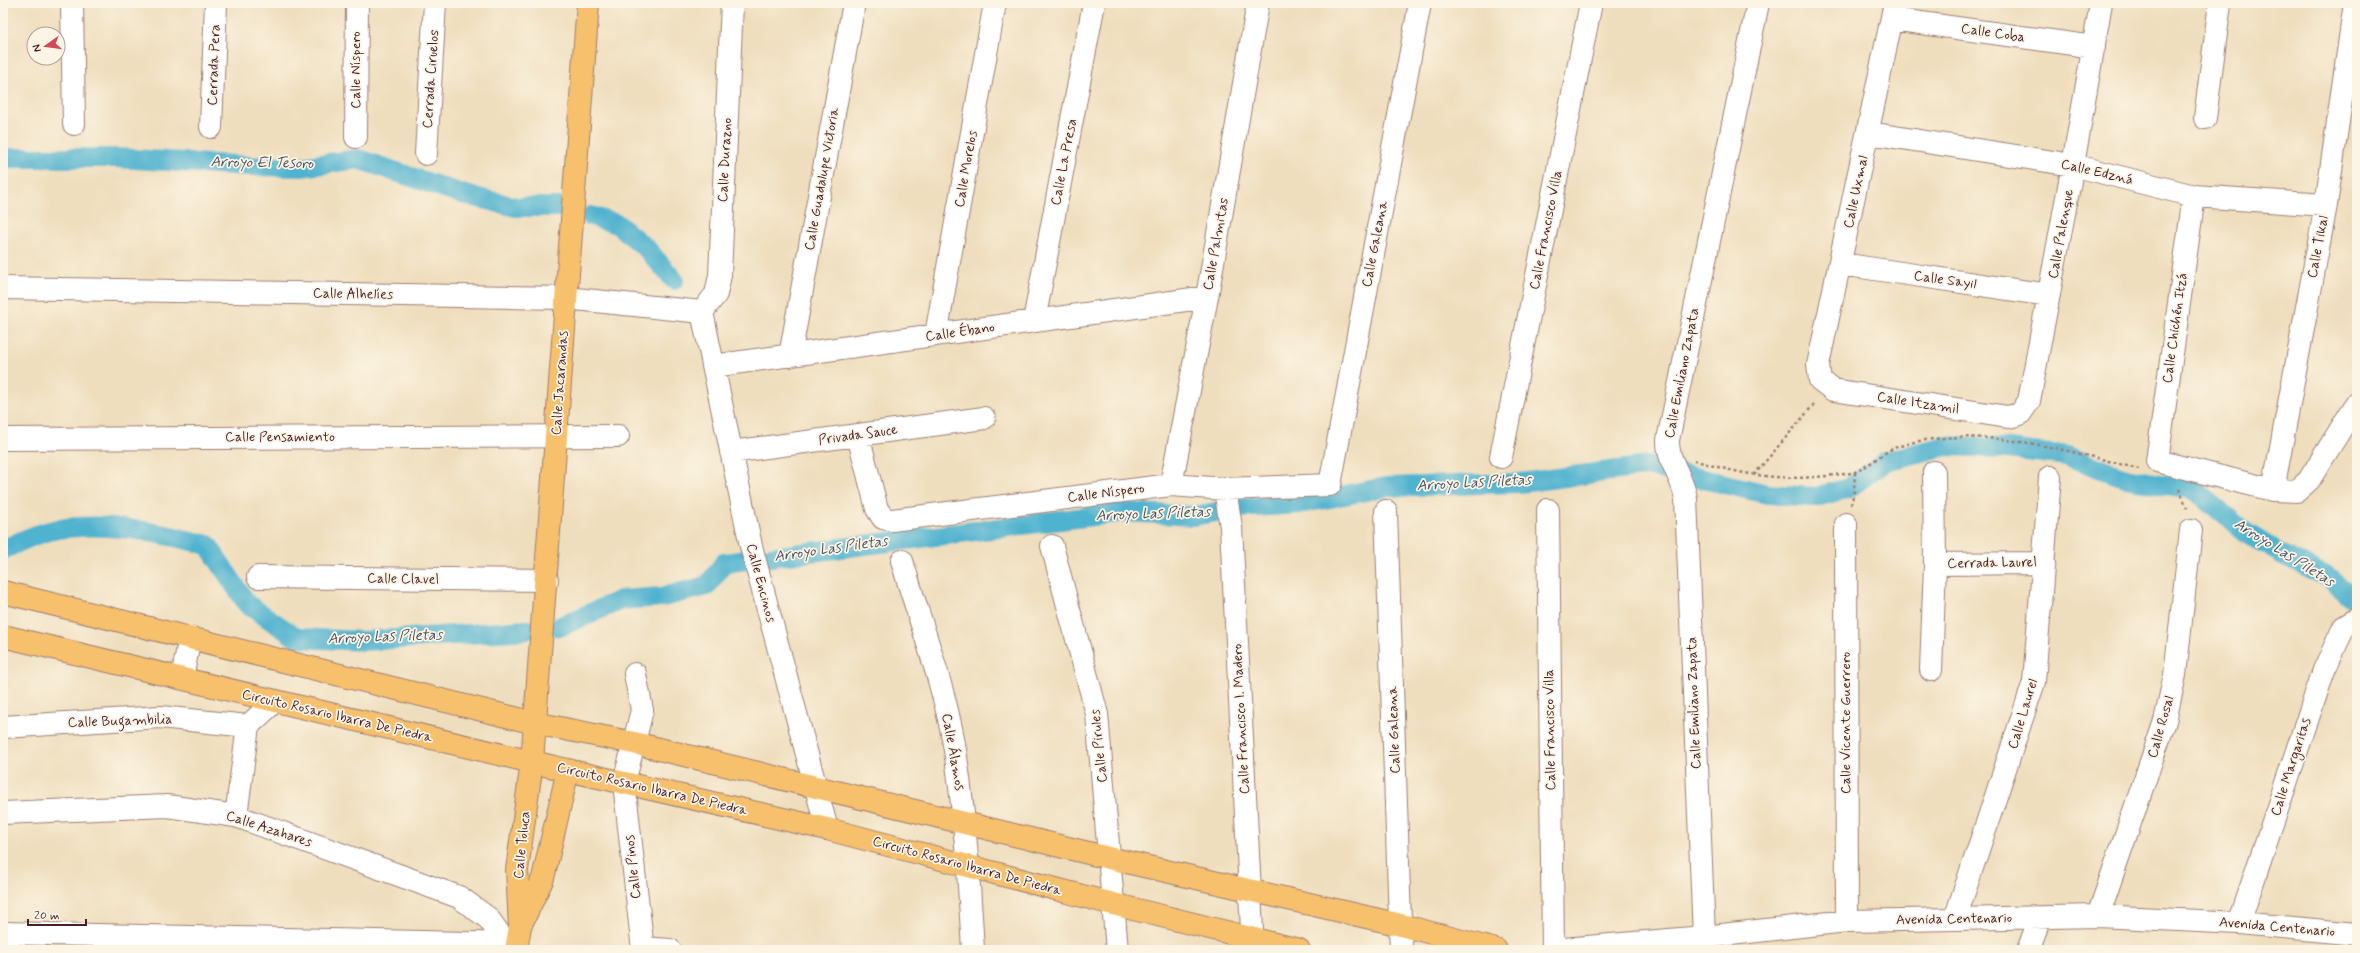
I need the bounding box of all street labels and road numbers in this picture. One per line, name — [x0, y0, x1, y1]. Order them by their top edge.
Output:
street label: Calle Coba — [1960, 20, 2026, 46]
street label: Cerrada Pera — [204, 24, 224, 106]
street label: Cerrada Ciruelos — [419, 29, 443, 129]
street label: Calle Níspero — [347, 31, 365, 109]
street label: Calle Guadalupe Victoria — [801, 106, 844, 252]
street label: Calle Durazno — [714, 117, 736, 203]
street label: Calle La Presa — [1047, 117, 1081, 207]
street label: Calle Morelos — [950, 129, 982, 209]
street label: Calle Uxmal — [1840, 154, 1873, 230]
street label: Calle Edzná — [2059, 155, 2135, 189]
street label: Calle Francisco Villa — [1526, 169, 1566, 291]
street label: Calle Palenque — [2044, 187, 2078, 280]
street label: Calle Palmitas — [1199, 196, 1233, 292]
street label: Calle Galeana — [1358, 199, 1392, 289]
street label: Calle Tikal — [2303, 214, 2333, 280]
street label: Calle Sayil — [1912, 267, 1978, 293]
street label: Calle Chichén Itzá — [2158, 272, 2192, 384]
street label: Calle Alhelíes — [313, 284, 393, 304]
street label: Calle Emiliano Zapata — [1661, 306, 1703, 440]
street label: Calle Ébano — [924, 318, 996, 346]
street label: Calle Jacarandas — [547, 330, 573, 436]
street label: Calle Itzamil — [1876, 388, 1960, 418]
street label: Privada Sauce — [817, 420, 899, 449]
street label: Calle Pensamiento — [225, 428, 335, 446]
street label: Calle Níspero — [1066, 479, 1146, 507]
street label: Calle Encinos — [742, 542, 780, 624]
street label: Cerrada Laurel — [1947, 553, 2037, 573]
street label: Calle Clavel — [367, 569, 439, 589]
street label: Calle Emiliano Zapata — [1683, 636, 1705, 769]
street label: Calle Francisco I. Madero — [1228, 643, 1254, 795]
street label: Calle Vicente Guerrero — [1837, 652, 1855, 794]
street label: Calle Francisco Villa — [1540, 669, 1560, 791]
street label: Calle Laurel — [2004, 676, 2042, 751]
street label: Circuito Rosario Ibarra De Piedra — [240, 685, 435, 747]
street label: Calle Galeana — [1383, 685, 1405, 774]
street label: Calle Rosal — [2144, 694, 2178, 760]
street label: Calle Pirules — [1086, 708, 1112, 784]
street label: Calle Bugambilia — [67, 710, 173, 734]
street label: Calle Álamos — [937, 712, 969, 793]
street label: Calle Margaritas — [2267, 715, 2316, 819]
street label: Circuito Rosario Ibarra De Piedra — [555, 758, 750, 820]
street label: Calle Azahares — [224, 807, 314, 851]
street label: Calle Toluca — [509, 810, 535, 880]
street label: Circuito Rosario Ibarra De Piedra — [871, 832, 1064, 900]
street label: Calle Pinos — [621, 834, 645, 900]
street label: Avenida Centenario — [1896, 909, 2012, 929]
street label: Avenida Centenario — [2218, 913, 2336, 941]

